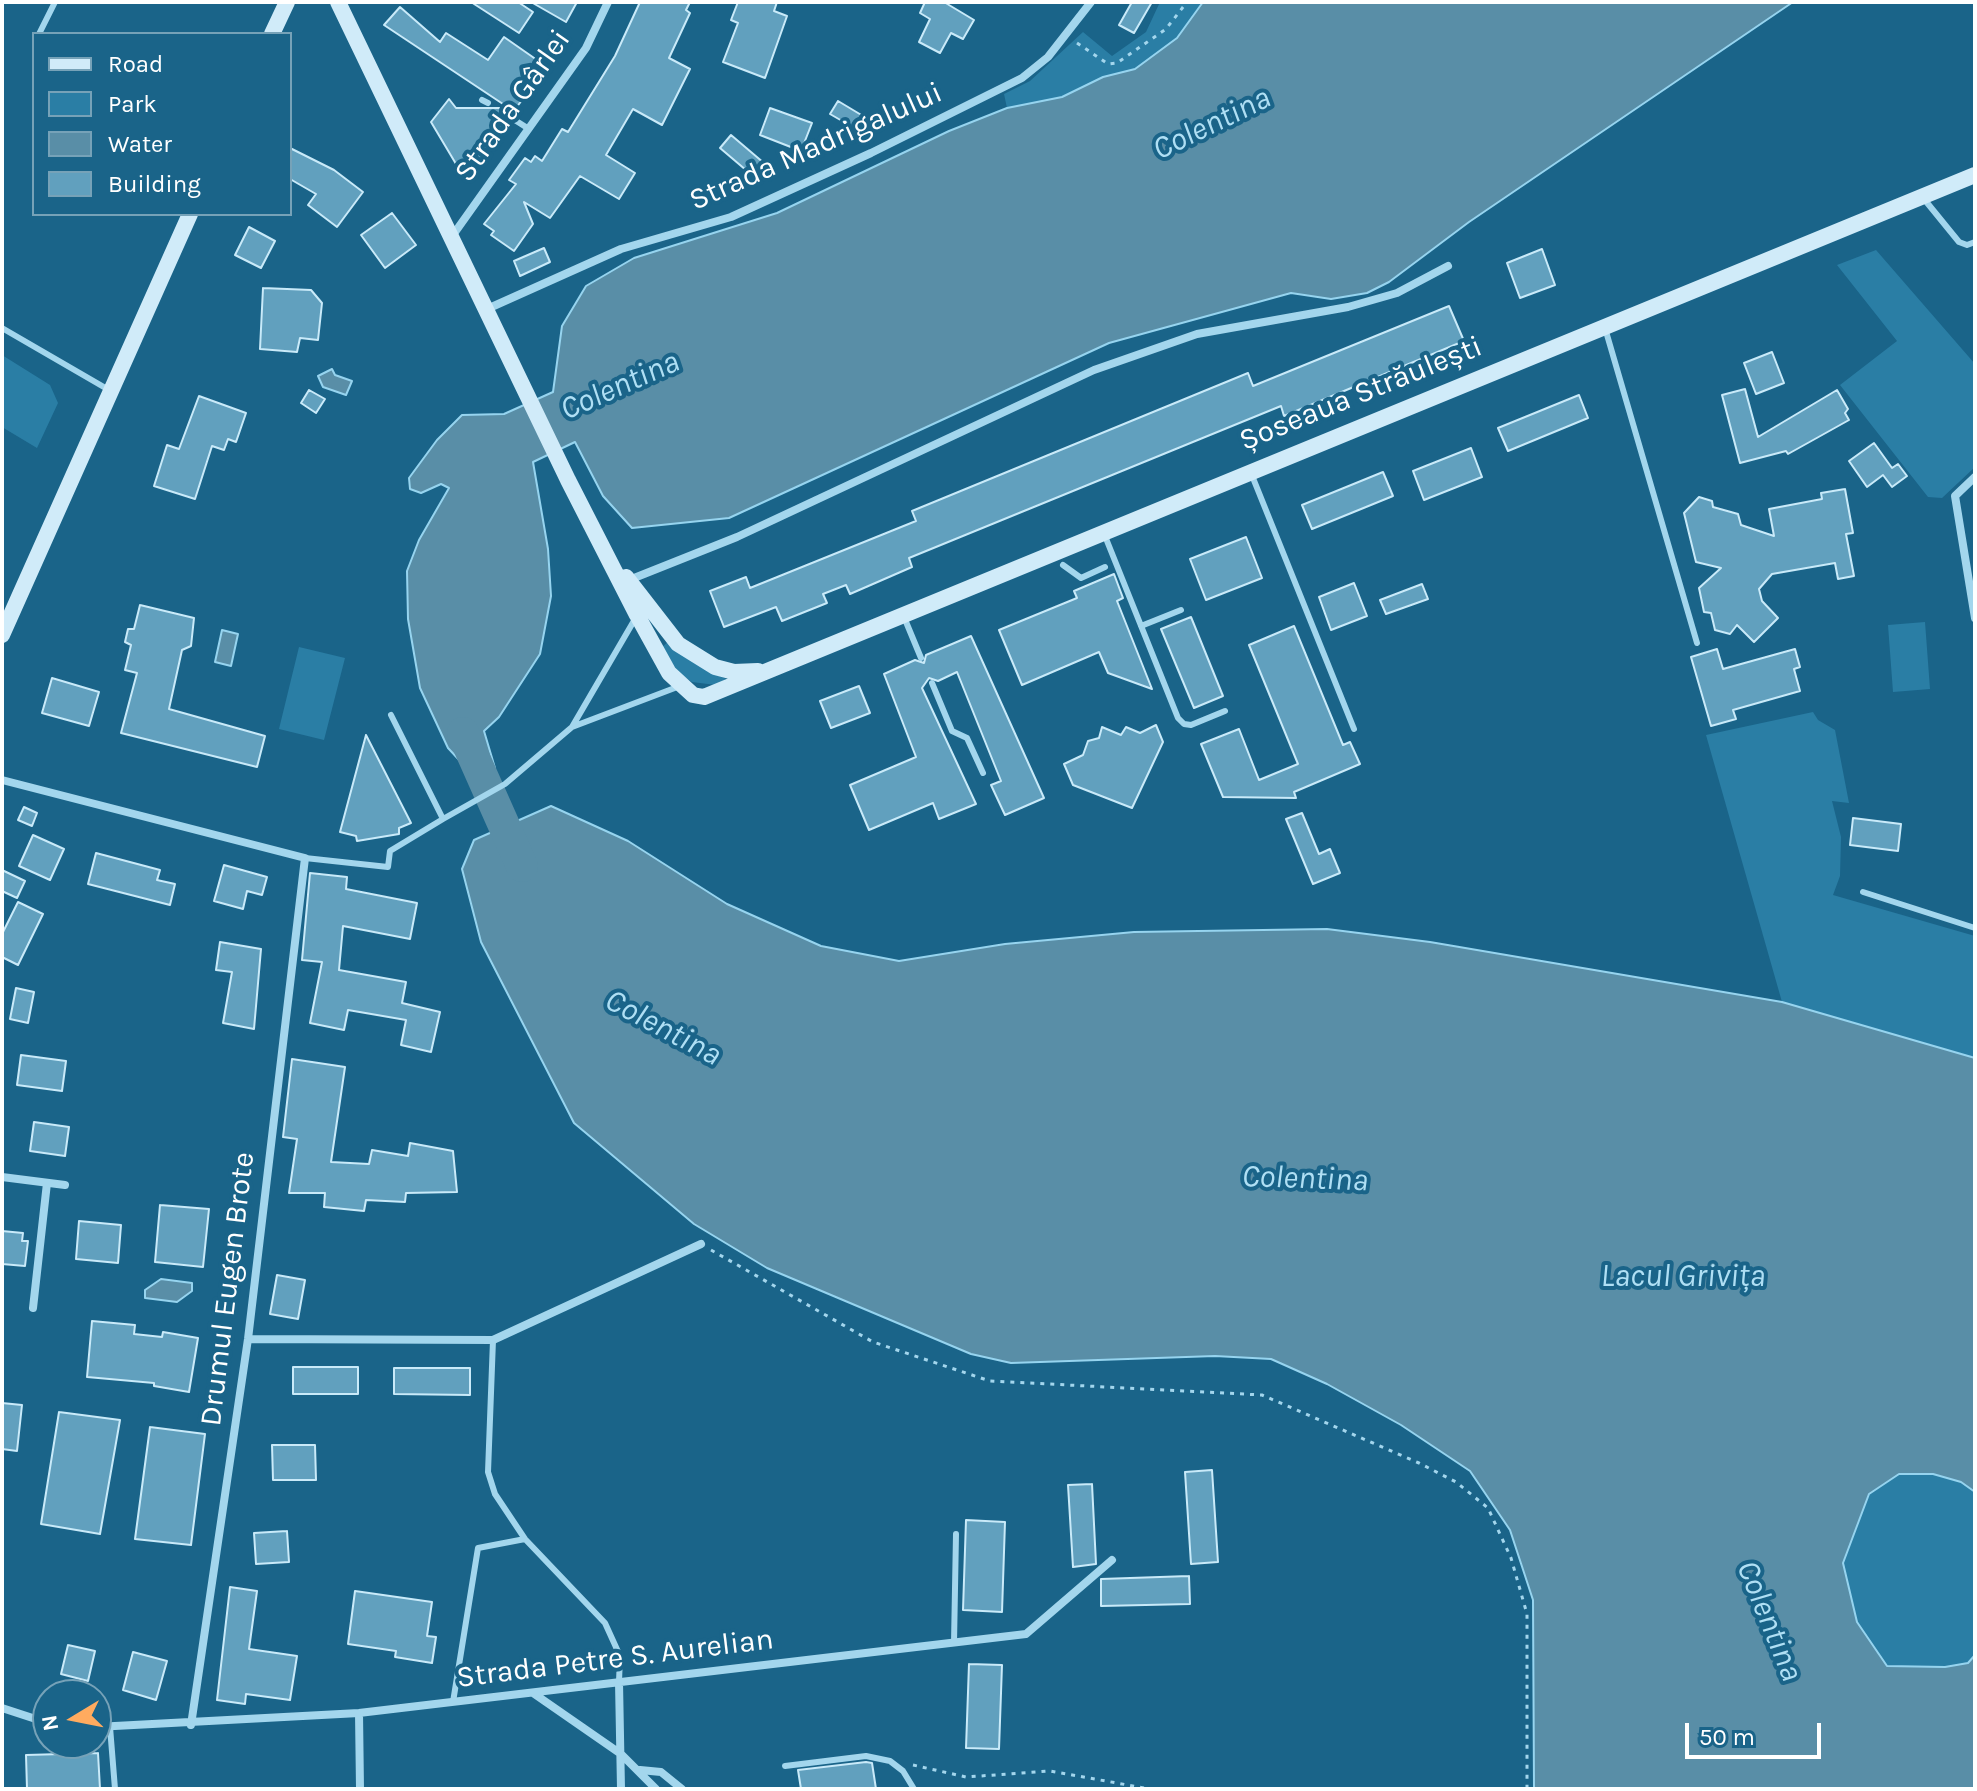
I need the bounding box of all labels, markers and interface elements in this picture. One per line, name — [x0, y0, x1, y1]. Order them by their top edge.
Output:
street label: Strada Gârlei — [447, 23, 579, 189]
legend — [32, 32, 292, 216]
text: Road — [108, 50, 163, 78]
street label: Strada Madrigalului — [684, 75, 948, 219]
water label: Colentina — [1147, 79, 1277, 169]
text: Park — [108, 90, 157, 118]
text: Water — [108, 130, 172, 158]
text: Building — [108, 170, 201, 198]
street label: Șoseaua Străulești — [1234, 329, 1488, 459]
water label: Colentina — [554, 343, 686, 429]
water label: Colentina — [598, 981, 728, 1075]
street label: Drumul Eugen Brote — [193, 1150, 263, 1428]
water label: Colentina — [1241, 1158, 1369, 1200]
water label: Lacul Grivița — [1601, 1258, 1765, 1296]
water label: Colentina — [1727, 1555, 1811, 1687]
street label: Strada Petre S. Aurelian — [454, 1622, 776, 1696]
north arrow — [32, 1679, 112, 1759]
scale bar — [1689, 1707, 1825, 1757]
text: N — [36, 1713, 65, 1733]
text: 50 m — [1699, 1723, 1755, 1751]

